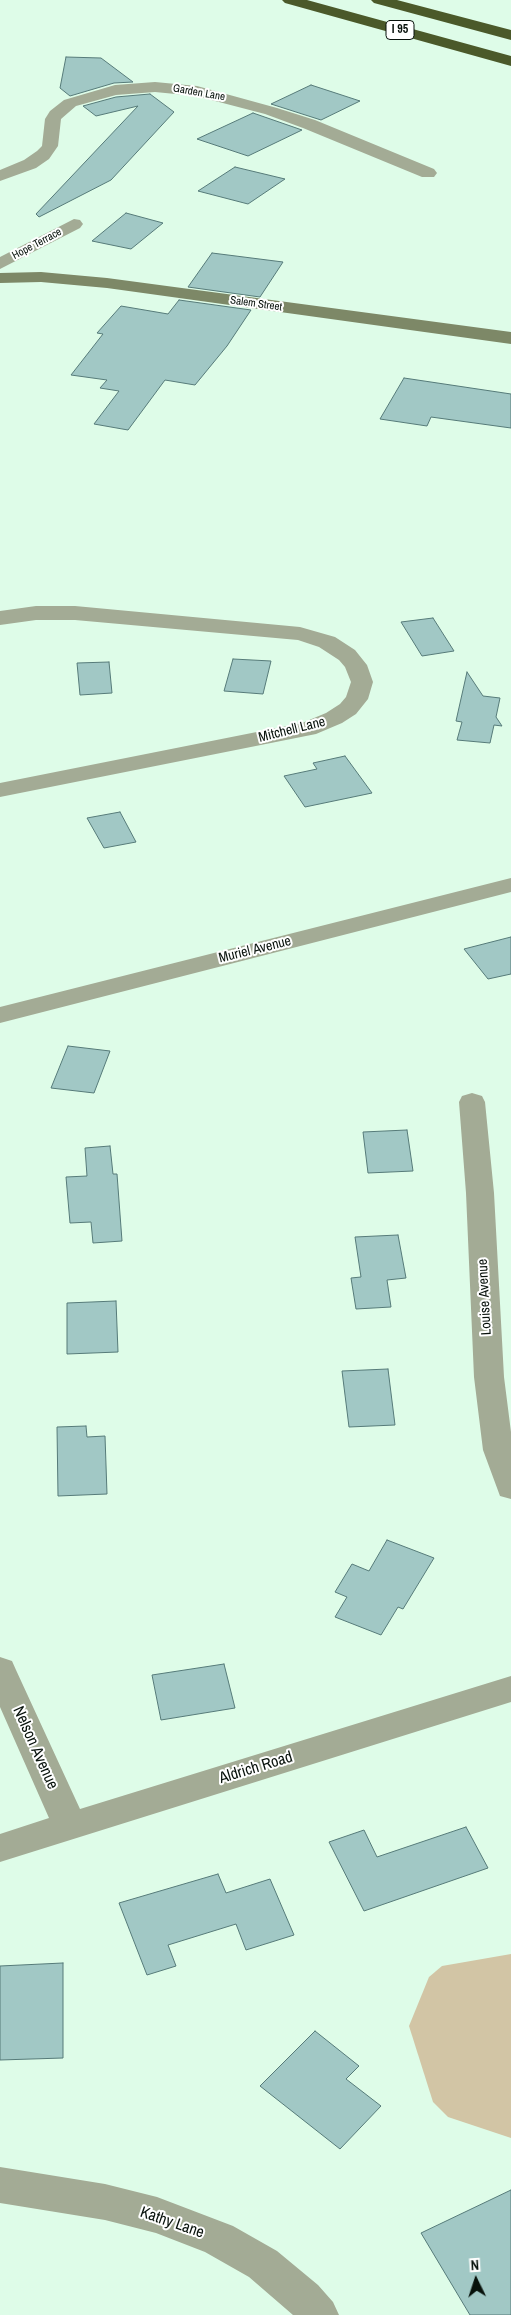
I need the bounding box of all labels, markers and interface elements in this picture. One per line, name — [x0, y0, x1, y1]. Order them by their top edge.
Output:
road number: I 95 — [386, 20, 414, 40]
street label: Garden Lane — [172, 82, 226, 104]
street label: Hope Terrace — [10, 225, 64, 263]
street label: Salem Street — [229, 294, 283, 314]
street label: Mitchell Lane — [257, 714, 327, 746]
street label: Muriel Avenue — [217, 933, 293, 967]
street label: Louise Avenue — [475, 1258, 495, 1336]
street label: Nelson Avenue — [8, 1704, 62, 1792]
street label: Aldrich Road — [217, 1748, 295, 1788]
street label: Kathy Lane — [137, 2203, 207, 2243]
north arrow — [451, 2255, 501, 2305]
text: N — [470, 2256, 480, 2274]

